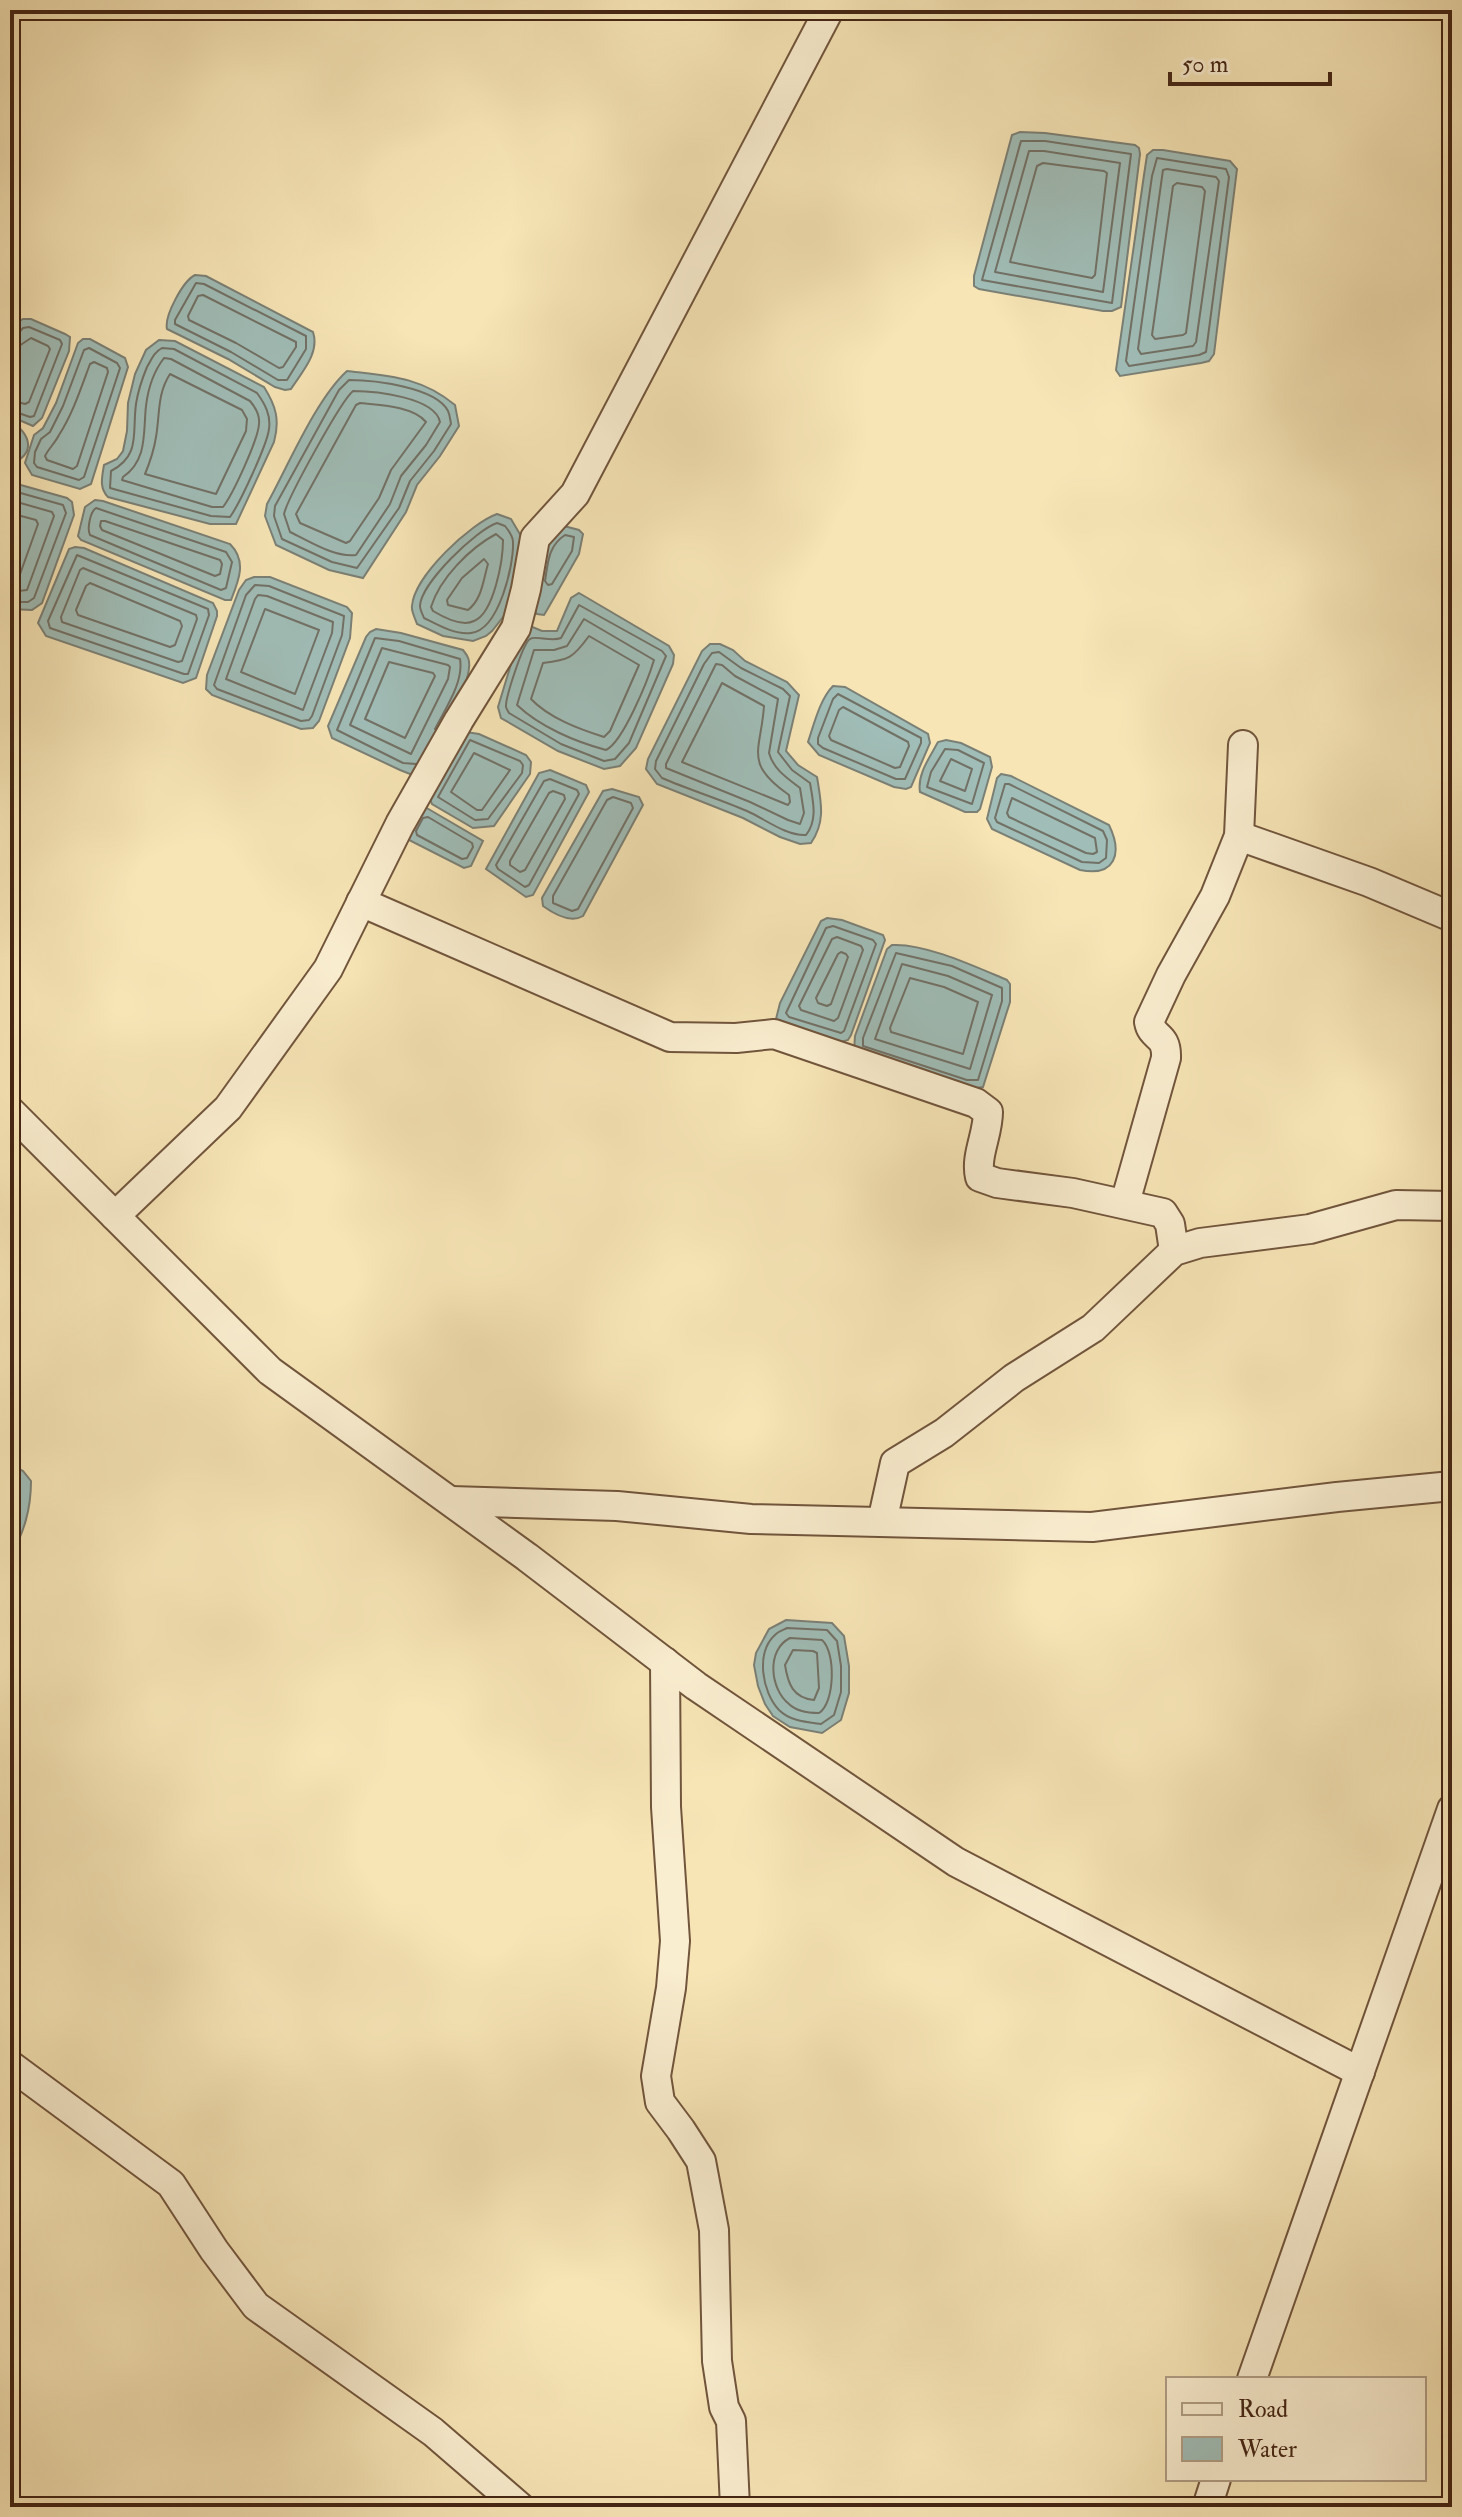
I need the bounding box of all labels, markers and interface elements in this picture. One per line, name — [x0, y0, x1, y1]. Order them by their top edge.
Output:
scale bar — [1170, 36, 1330, 86]
text: 50 m — [1182, 49, 1229, 80]
legend — [1166, 2377, 1426, 2481]
text: Road — [1238, 2394, 1288, 2425]
text: Water — [1237, 2434, 1297, 2465]

